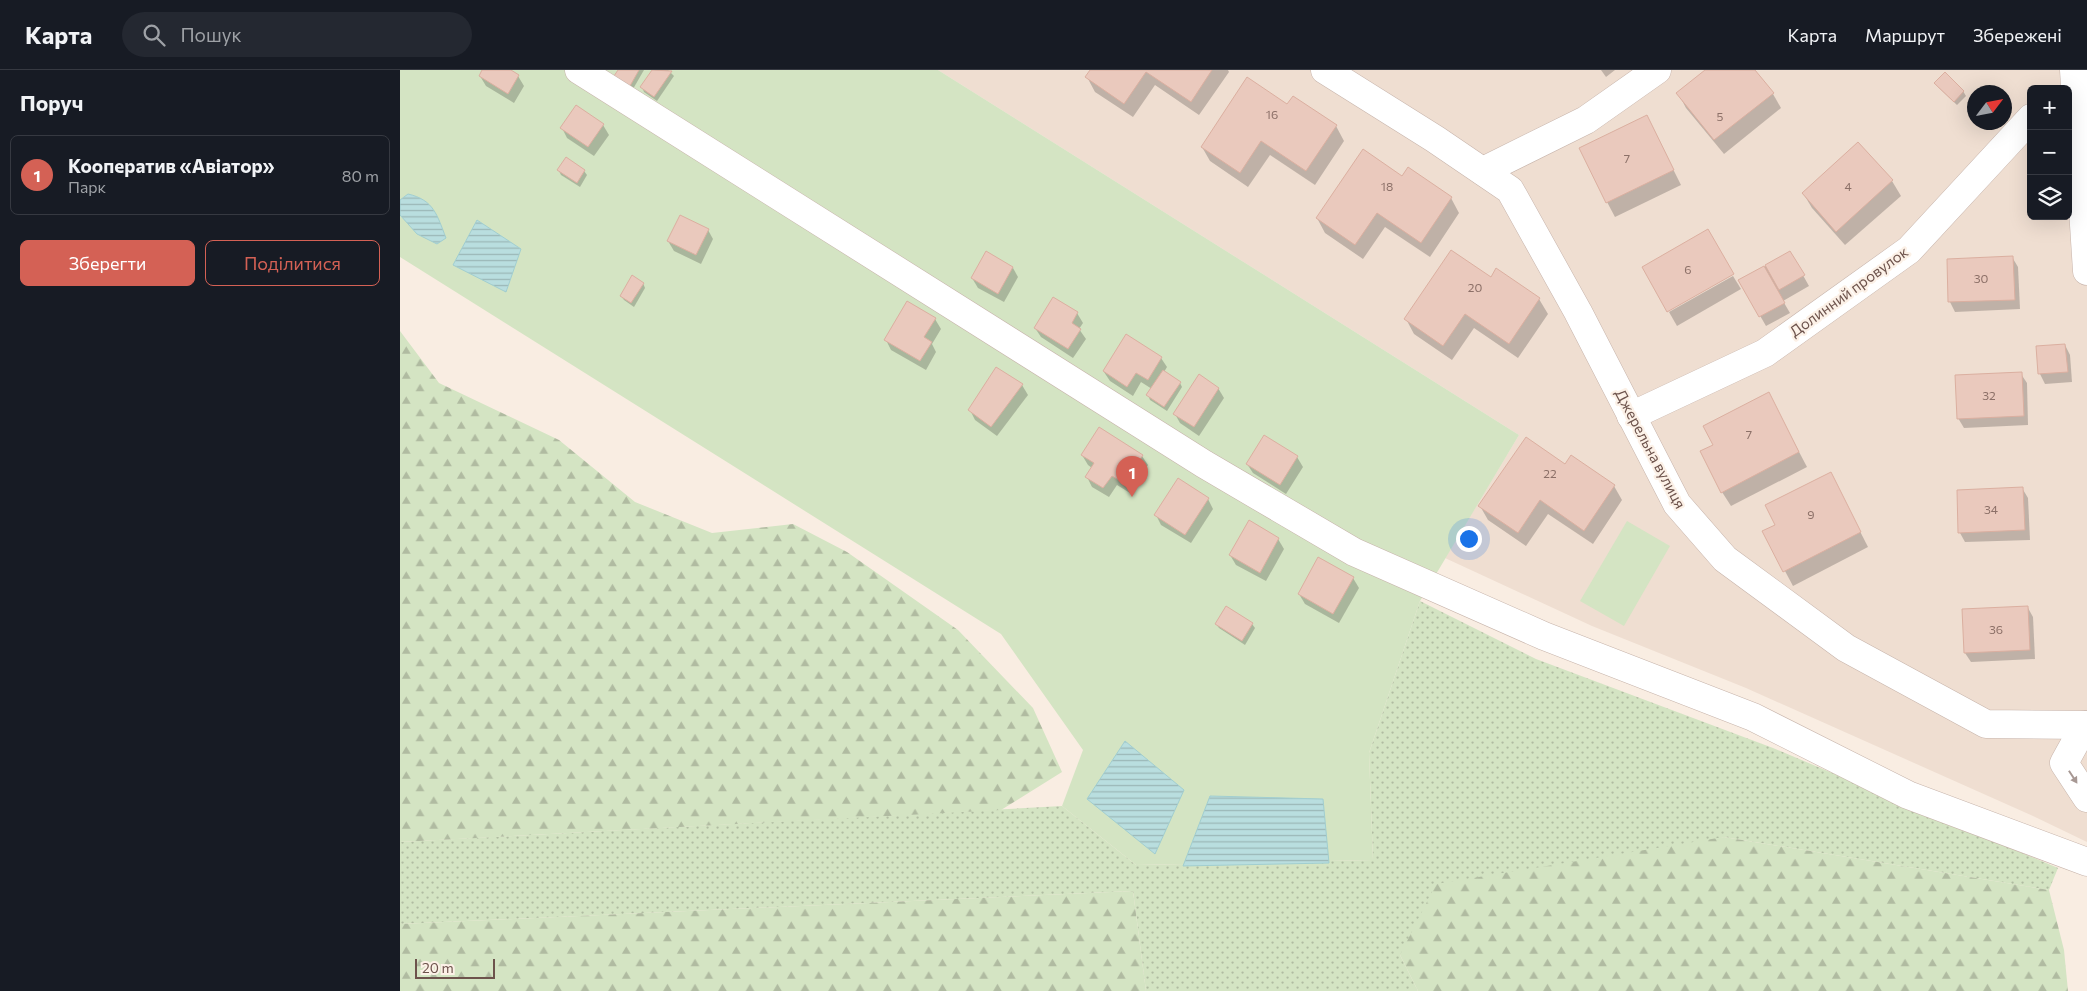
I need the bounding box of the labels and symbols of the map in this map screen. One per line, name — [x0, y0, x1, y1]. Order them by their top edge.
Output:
north arrow — [1967, 85, 2012, 130]
house number: 16 — [1266, 107, 1278, 121]
house number: 5 — [1717, 109, 1724, 123]
house number: 7 — [1624, 151, 1630, 165]
house number: 18 — [1381, 179, 1393, 193]
house number: 4 — [1844, 179, 1852, 193]
street label: Долинний провулок — [1786, 242, 1911, 340]
house number: 6 — [1684, 262, 1692, 276]
house number: 30 — [1974, 271, 1989, 285]
house number: 20 — [1468, 280, 1482, 294]
street label: Джерельна вулиця — [1612, 386, 1690, 511]
house number: 32 — [1982, 388, 1996, 402]
house number: 7 — [1746, 427, 1752, 441]
pin: 1 — [1116, 456, 1148, 497]
house number: 22 — [1543, 466, 1557, 480]
house number: 34 — [1984, 502, 1998, 516]
house number: 9 — [1807, 507, 1815, 521]
your location — [1456, 526, 1482, 552]
house number: 36 — [1989, 622, 2003, 636]
one-way arrow — [2068, 770, 2078, 784]
scale bar — [415, 956, 495, 979]

